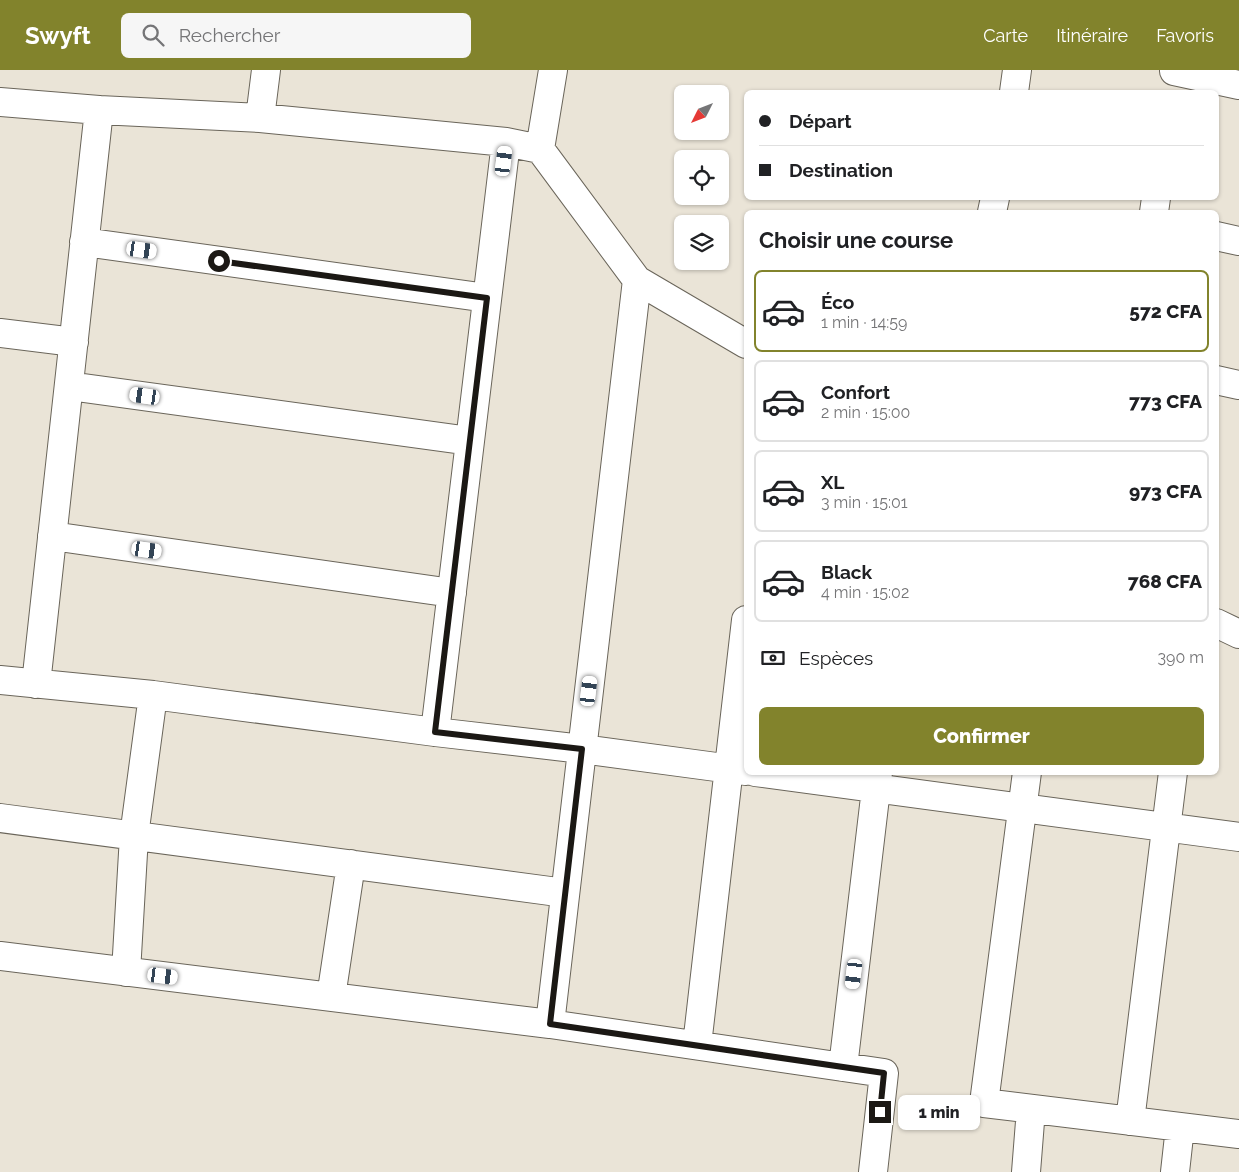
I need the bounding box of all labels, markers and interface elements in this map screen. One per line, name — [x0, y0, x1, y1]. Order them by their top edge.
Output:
search box — [121, 13, 471, 58]
text: Swyft — [25, 21, 91, 50]
icon: search — [139, 21, 167, 49]
text: Rechercher — [179, 24, 280, 46]
text: Carte — [983, 25, 1028, 46]
text: Itinéraire — [1056, 25, 1128, 46]
text: Favoris — [1156, 25, 1214, 46]
north arrow — [674, 85, 729, 140]
map controls — [674, 85, 729, 270]
text: Départ — [789, 110, 852, 132]
car — [494, 145, 513, 177]
button: locate — [674, 150, 729, 205]
text: Destination — [789, 159, 893, 181]
button: layers — [674, 215, 729, 270]
text: Choisir une course — [759, 227, 953, 253]
car — [126, 240, 157, 260]
route start — [208, 250, 230, 272]
icon: car — [761, 289, 806, 334]
text: Éco — [821, 291, 854, 313]
text: 572 CFA — [1129, 300, 1202, 322]
text: 1 min · 14:59 — [821, 313, 907, 332]
icon: car — [761, 379, 806, 424]
text: Confort — [821, 381, 890, 403]
car — [129, 386, 160, 406]
text: 773 CFA — [1129, 390, 1202, 412]
text: 2 min · 15:00 — [821, 403, 910, 422]
icon: car — [761, 469, 806, 514]
text: XL — [821, 471, 844, 493]
text: 973 CFA — [1129, 480, 1202, 502]
text: 3 min · 15:01 — [821, 493, 908, 512]
car — [131, 540, 162, 560]
icon: car — [761, 559, 806, 604]
text: Black — [821, 561, 872, 583]
text: 768 CFA — [1128, 570, 1202, 592]
text: 4 min · 15:02 — [821, 583, 909, 602]
icon: cash — [759, 644, 787, 672]
text: Espèces — [799, 647, 873, 669]
text: 390 m — [1158, 648, 1204, 667]
car — [579, 675, 598, 707]
button: Confirmer — [759, 707, 1204, 765]
car — [844, 958, 863, 990]
car — [147, 967, 178, 985]
callout: 1 min — [898, 1094, 980, 1130]
route end — [869, 1101, 891, 1123]
text: 1 min — [918, 1103, 960, 1122]

